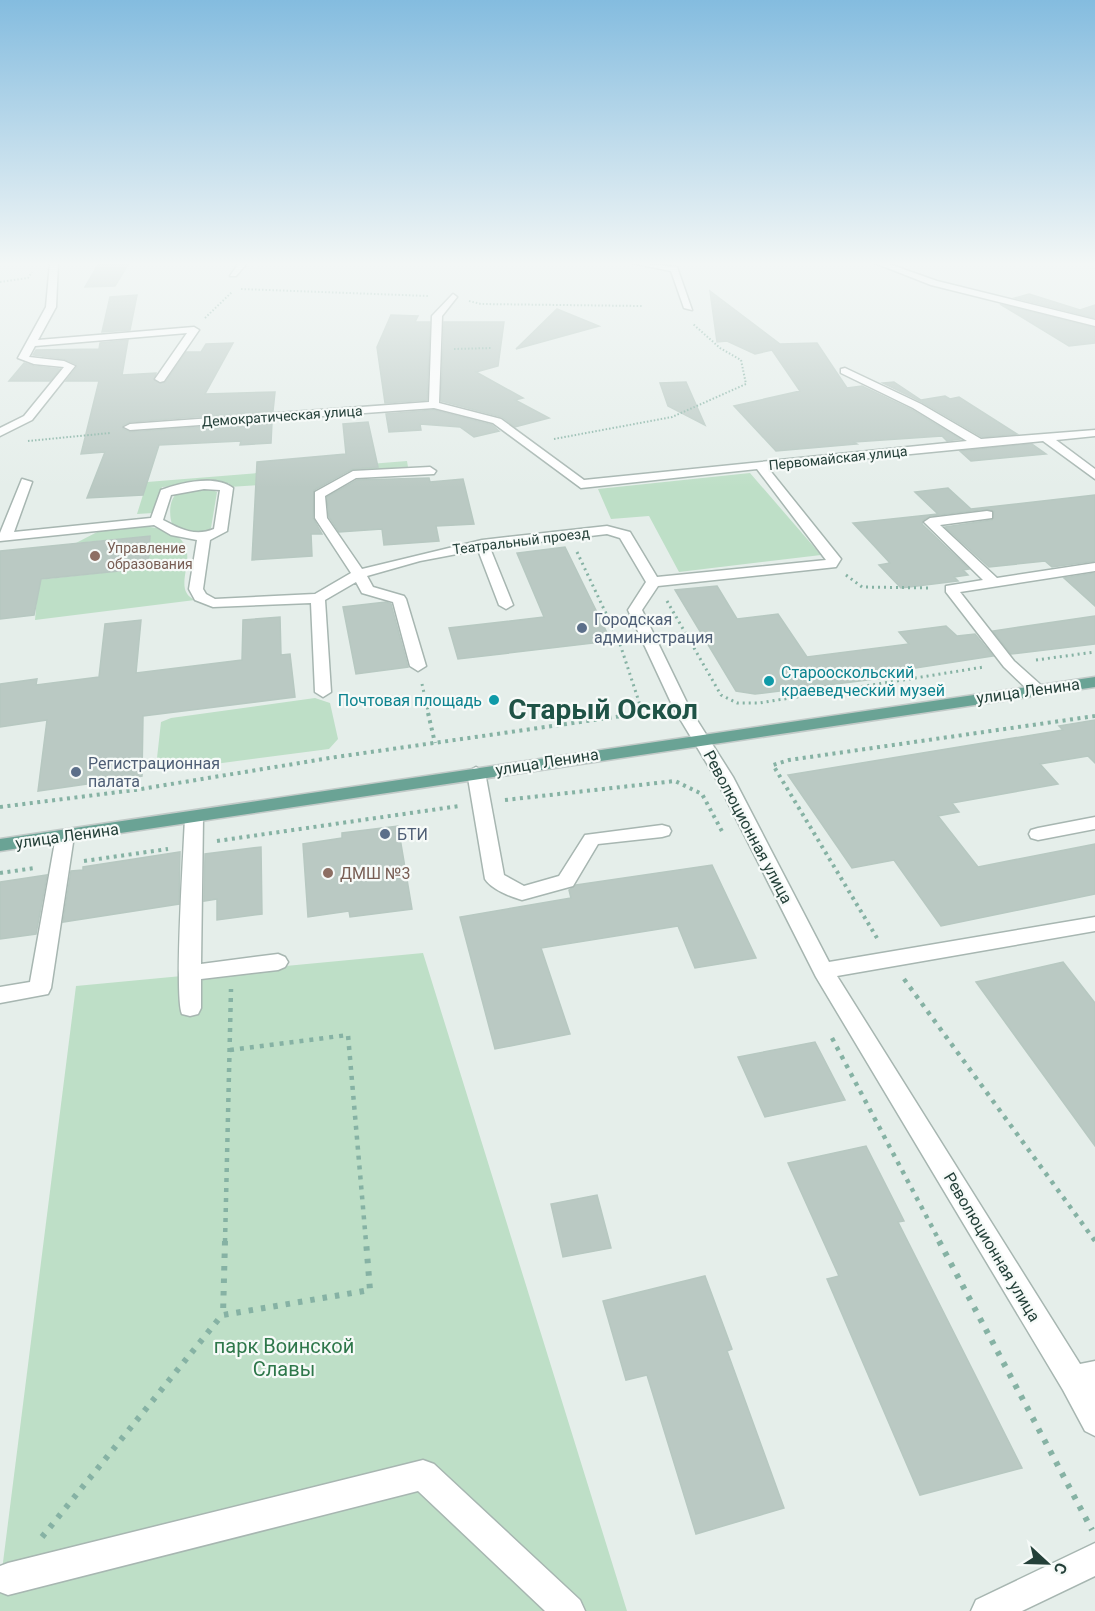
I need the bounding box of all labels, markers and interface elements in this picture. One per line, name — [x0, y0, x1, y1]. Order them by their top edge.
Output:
street label: Демократическая улица — [201, 402, 363, 430]
street label: Первомайская улица — [768, 443, 908, 473]
street label: Театральный проезд — [452, 525, 591, 557]
place label: Управление образования — [107, 540, 193, 572]
marker: Управление образования — [88, 549, 102, 563]
place label: Городская администрация — [594, 610, 713, 647]
marker: Городская администрация — [575, 621, 589, 635]
place label: Старооскольский краеведческий музей — [781, 663, 945, 700]
marker: Старооскольский краеведческий музей — [762, 674, 776, 688]
street label: улица Ленина — [975, 674, 1081, 708]
place label: Почтовая площадь — [338, 691, 482, 710]
marker: Почтовая площадь — [487, 693, 501, 707]
district label: Старый Оскол — [508, 693, 698, 726]
street label: улица Ленина — [494, 744, 600, 780]
street label: Революционная улица — [700, 747, 796, 907]
place label: Регистрационная палата — [88, 754, 220, 791]
marker: Регистрационная палата — [69, 765, 83, 779]
street label: улица Ленина — [14, 819, 120, 853]
place label: БТИ — [397, 825, 428, 844]
marker: БТИ — [378, 827, 392, 841]
place label: ДМШ №3 — [340, 864, 410, 883]
marker: ДМШ №3 — [321, 866, 335, 880]
street label: Революционная улица — [940, 1169, 1044, 1325]
park label: парк Воинской Славы — [214, 1334, 354, 1381]
north arrow — [1017, 1533, 1077, 1593]
text: С — [1050, 1560, 1071, 1577]

